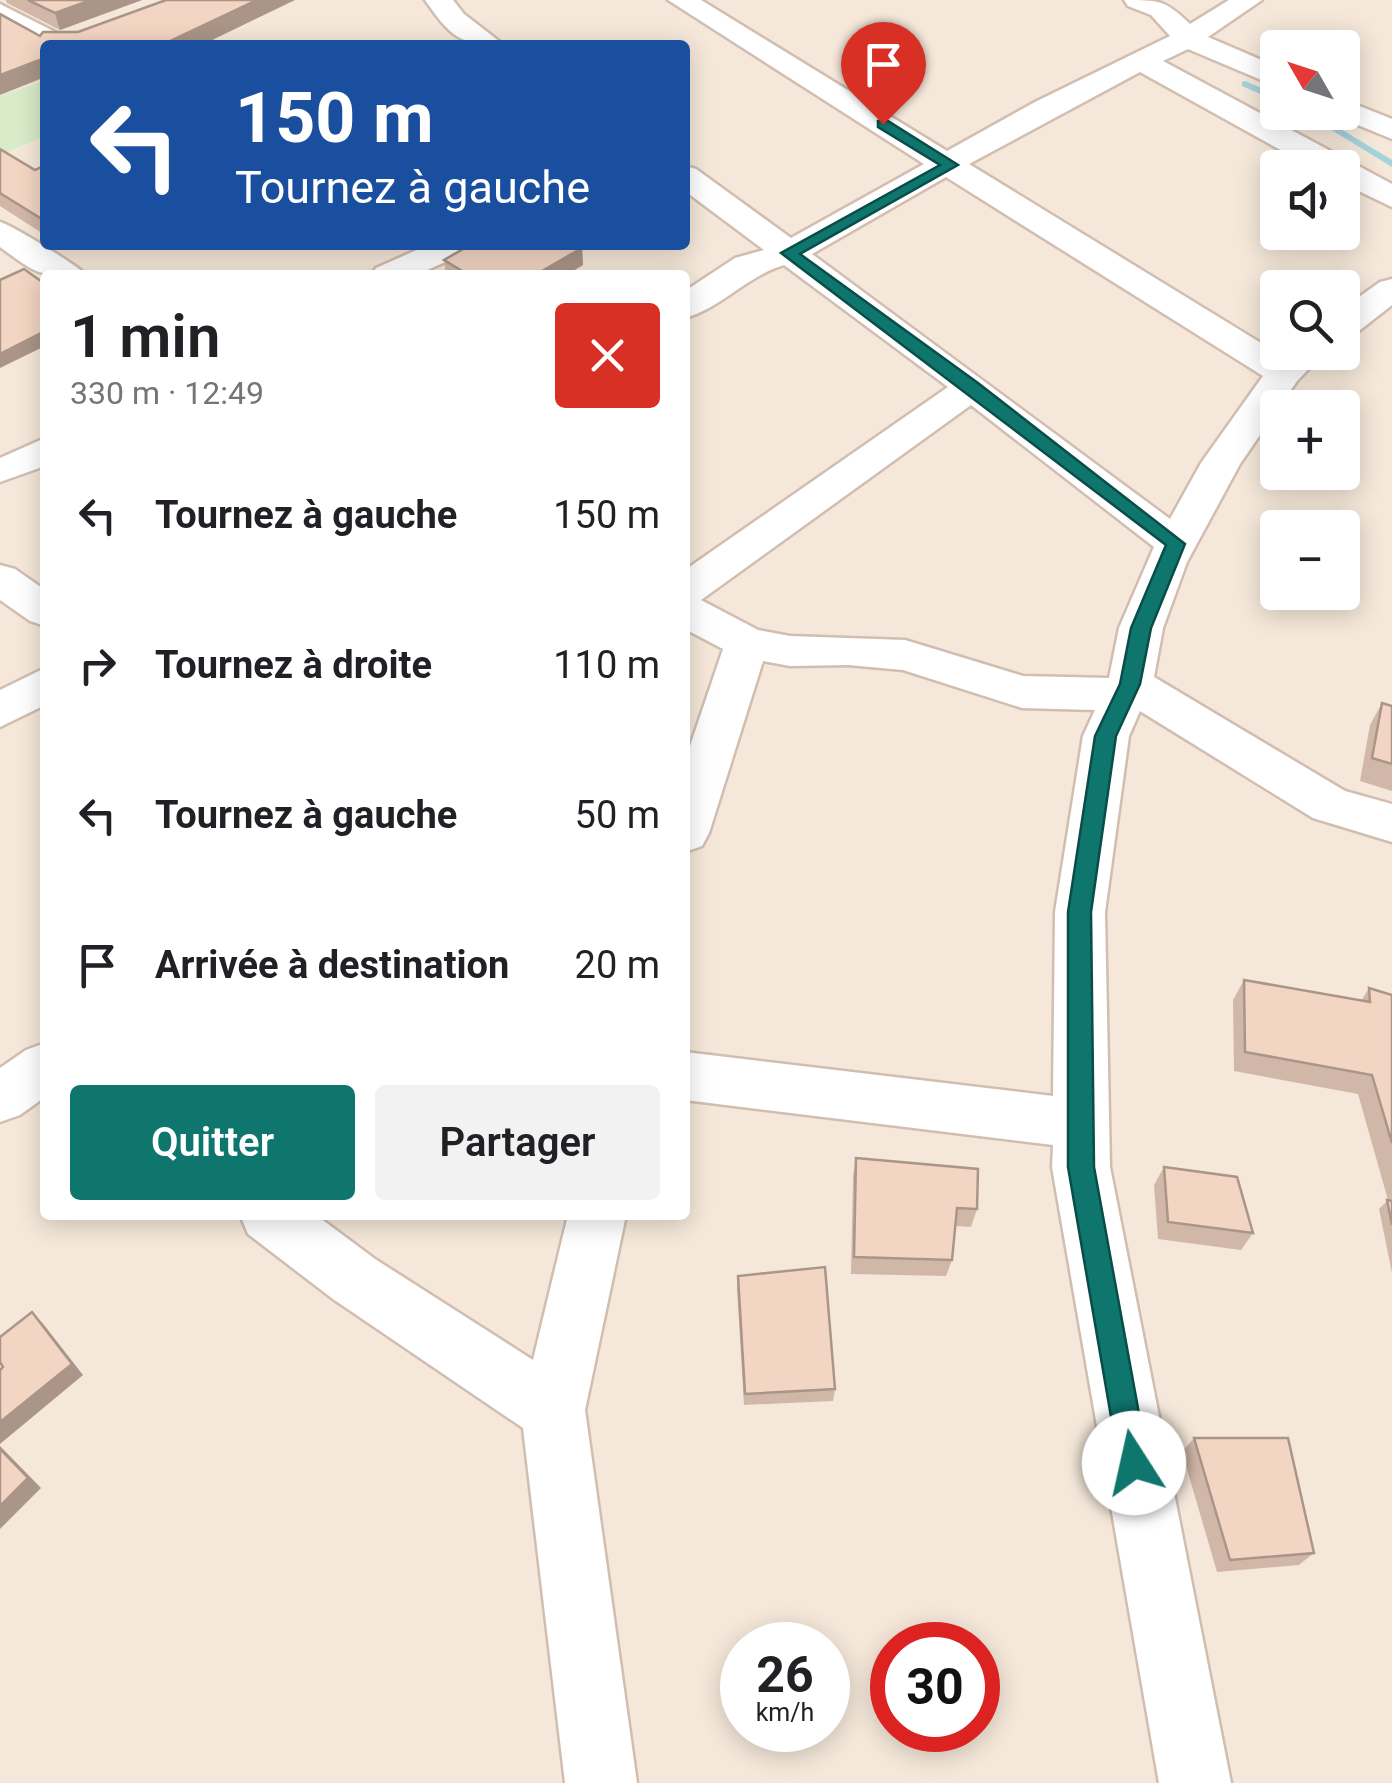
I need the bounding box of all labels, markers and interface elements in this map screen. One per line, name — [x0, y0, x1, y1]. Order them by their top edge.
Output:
pin — [841, 22, 926, 125]
north arrow — [1260, 30, 1360, 130]
map controls — [1260, 30, 1360, 610]
icon: arrive — [856, 37, 911, 92]
text: 150 m — [235, 77, 434, 159]
icon: left — [70, 80, 200, 210]
button: sound — [1260, 150, 1360, 250]
text: Tournez à gauche — [235, 161, 590, 214]
button: search — [1260, 270, 1360, 370]
text: 1 min — [70, 301, 220, 372]
button: close — [555, 303, 660, 408]
text: 330 m · 12:49 — [70, 374, 264, 412]
button: + — [1260, 390, 1360, 490]
icon: left — [70, 488, 125, 543]
text: Tournez à gauche — [155, 493, 457, 537]
text: 150 m — [553, 493, 660, 537]
button: − — [1260, 510, 1360, 610]
icon: right — [70, 638, 125, 693]
text: Tournez à droite — [155, 643, 432, 687]
text: 110 m — [553, 643, 660, 687]
icon: left — [70, 788, 125, 843]
text: Tournez à gauche — [155, 793, 457, 837]
text: 50 m — [575, 793, 660, 837]
icon: arrive — [70, 938, 125, 993]
text: Arrivée à destination — [155, 943, 509, 987]
text: 20 m — [575, 943, 660, 987]
button: Quitter — [70, 1085, 355, 1200]
button: Partager — [375, 1085, 660, 1200]
position arrow — [1082, 1411, 1186, 1515]
speed limit sign: 30 — [870, 1622, 1000, 1752]
text: 26 — [756, 1646, 814, 1704]
text: km/h — [756, 1698, 814, 1727]

